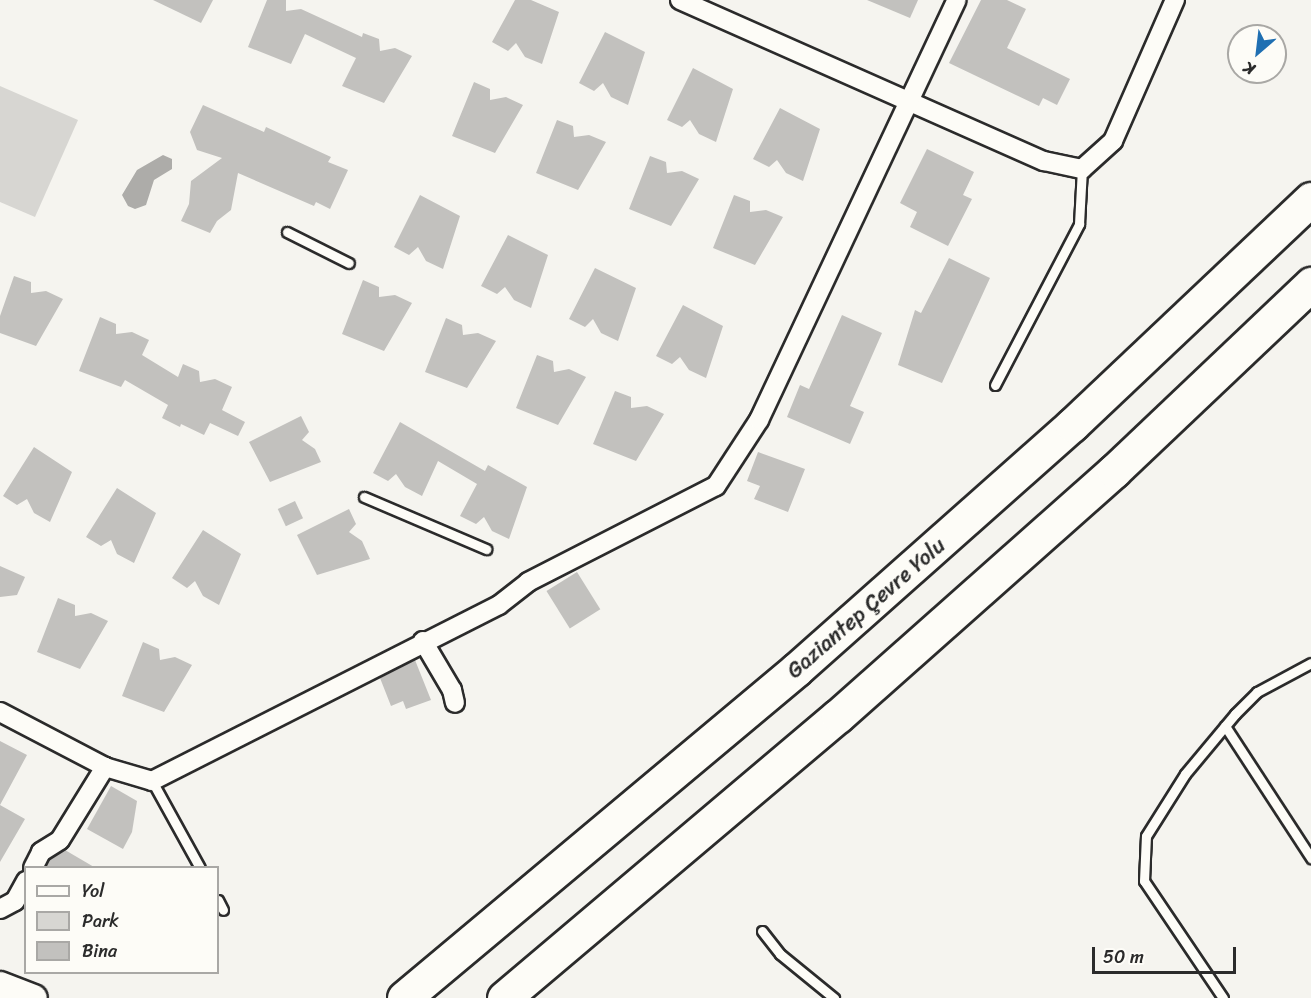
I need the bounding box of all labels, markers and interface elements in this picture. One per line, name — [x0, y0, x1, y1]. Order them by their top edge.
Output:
north arrow — [1227, 24, 1287, 84]
text: K — [1238, 53, 1260, 84]
street label: Gaziantep Çevre Yolu — [781, 532, 951, 684]
legend — [24, 866, 219, 974]
text: Yol — [82, 875, 104, 907]
text: Park — [82, 905, 119, 937]
text: Bina — [82, 935, 117, 967]
scale bar — [1095, 935, 1239, 973]
text: 50 m — [1103, 941, 1144, 973]

